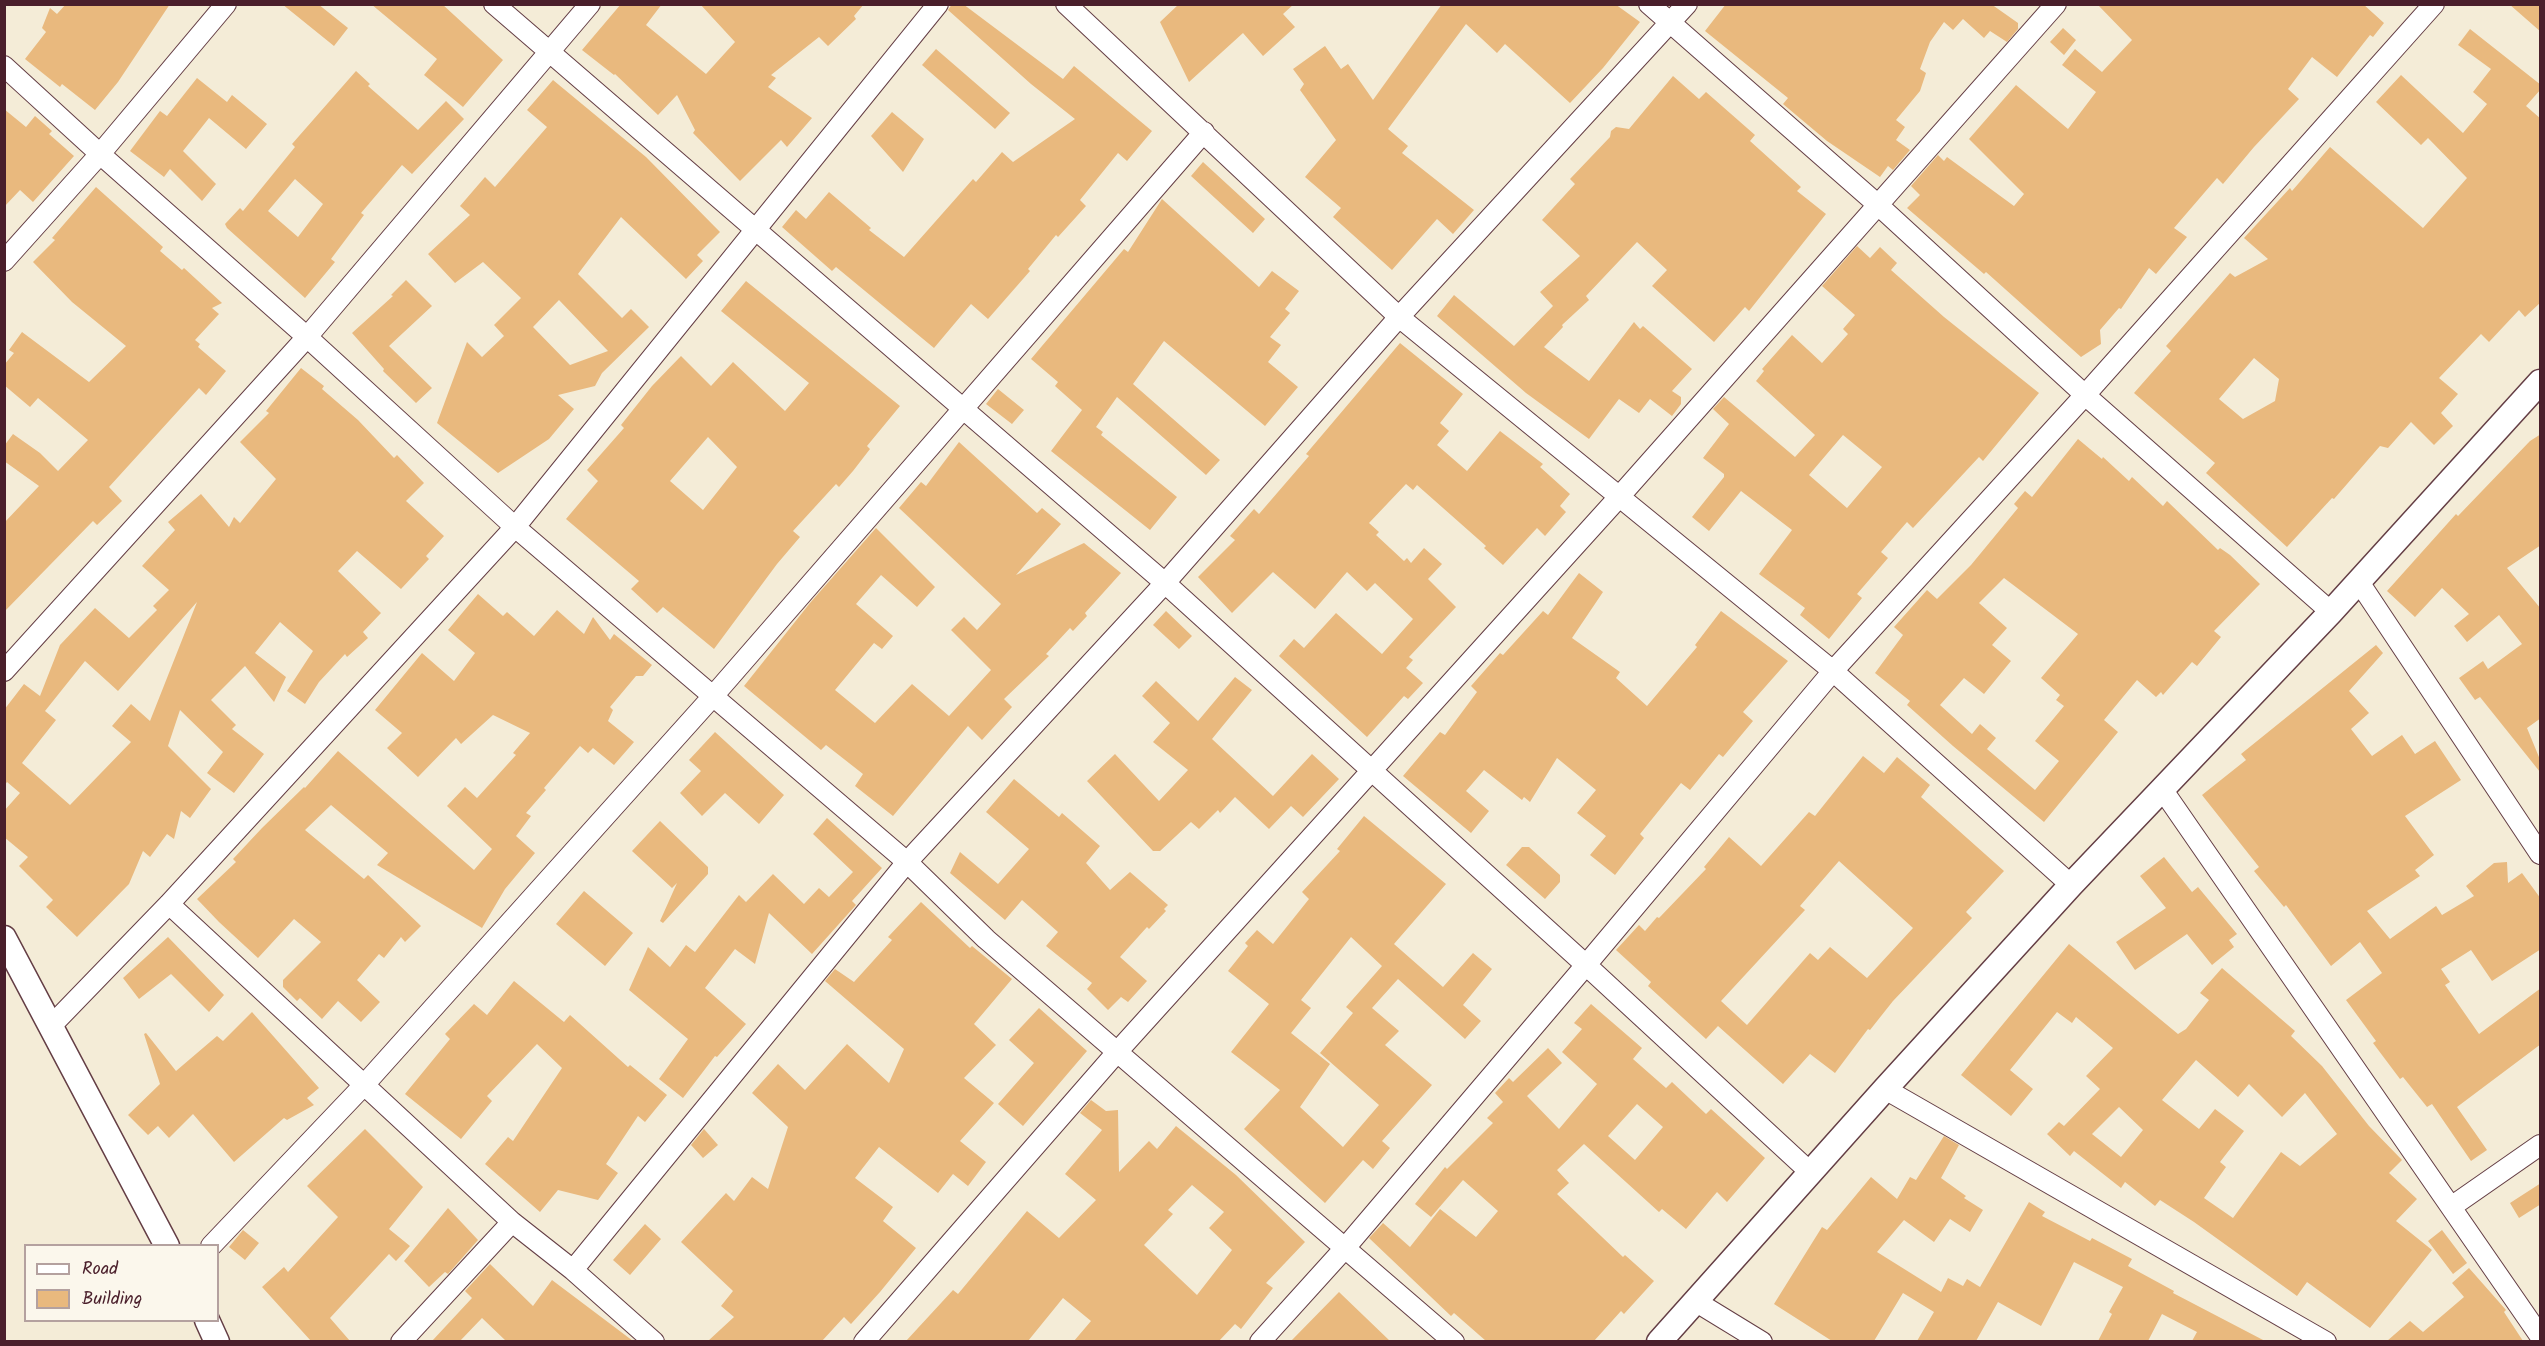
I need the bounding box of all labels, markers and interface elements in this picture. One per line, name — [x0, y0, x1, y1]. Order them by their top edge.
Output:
legend — [24, 1244, 219, 1322]
text: Road — [82, 1255, 118, 1284]
text: Building — [82, 1285, 142, 1314]

